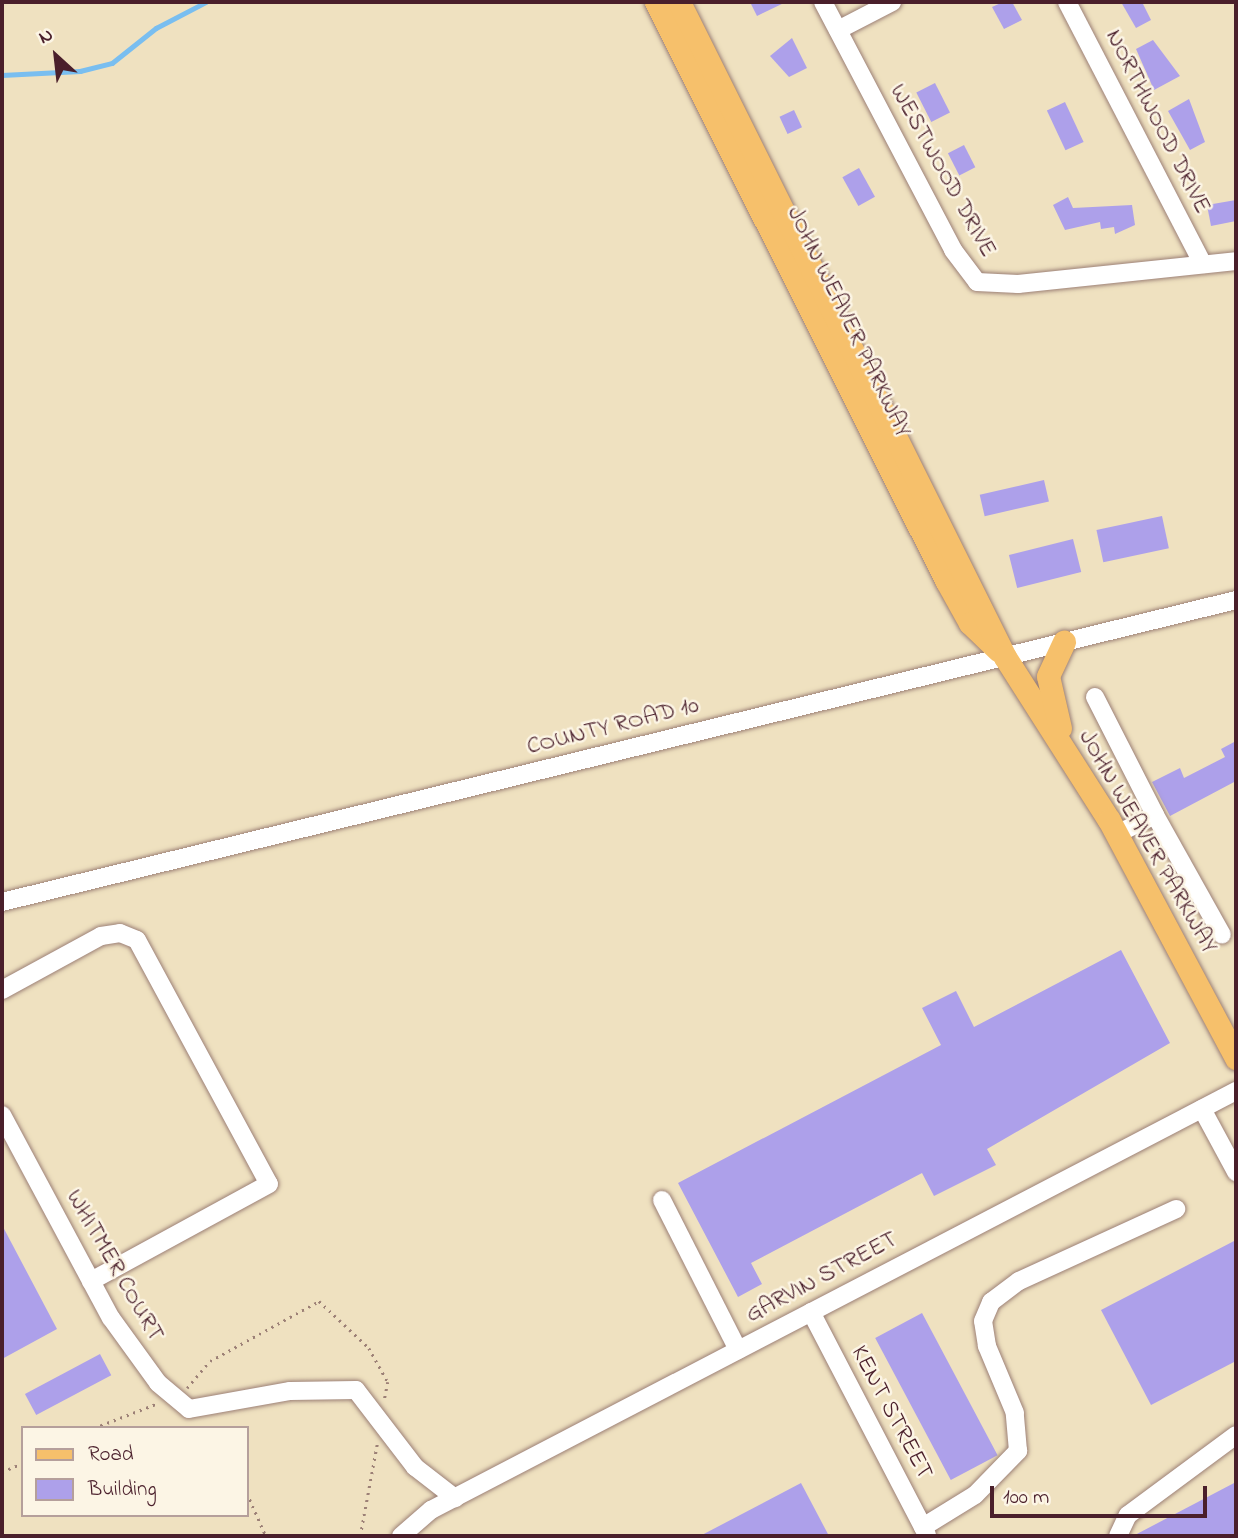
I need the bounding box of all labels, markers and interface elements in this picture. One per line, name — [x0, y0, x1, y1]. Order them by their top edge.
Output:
north arrow — [21, 21, 91, 91]
text: N — [34, 22, 58, 52]
street label: NORTHWOOD DRIVE — [1098, 25, 1216, 219]
street label: WESTWOOD DRIVE — [882, 79, 1002, 263]
street label: JOHN WEAVER PARKWAY — [780, 202, 916, 442]
street label: COUNTY ROAD 10 — [524, 692, 702, 762]
street label: JOHN WEAVER PARKWAY — [1071, 725, 1223, 959]
street label: WHITMER COURT — [59, 1185, 169, 1347]
street label: GARVIN STREET — [741, 1226, 903, 1330]
street label: KENT STREET — [844, 1341, 938, 1485]
legend — [21, 1426, 248, 1517]
text: Road — [88, 1440, 134, 1470]
scale bar — [993, 1472, 1210, 1516]
text: Building — [88, 1475, 157, 1505]
text: 100 m — [1003, 1483, 1049, 1513]

